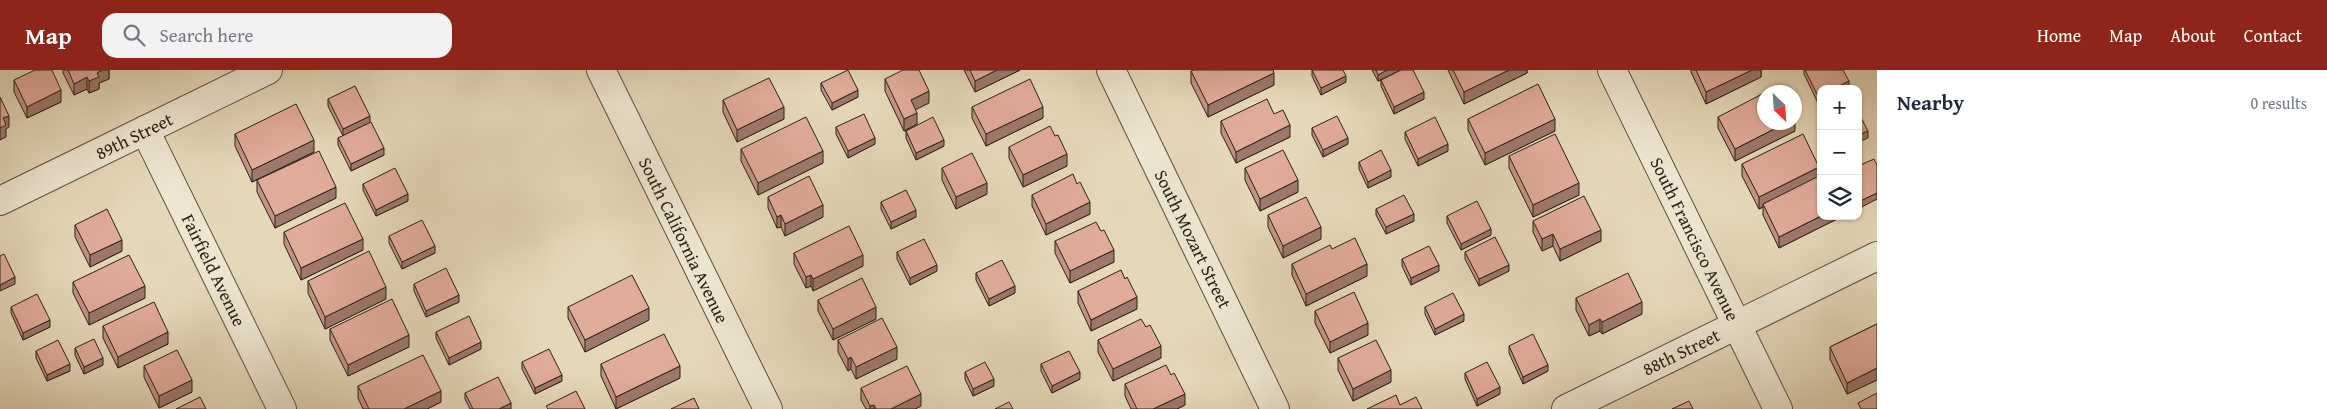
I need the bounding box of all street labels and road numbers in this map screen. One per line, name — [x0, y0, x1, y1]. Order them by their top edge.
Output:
street label: 89th Street — [91, 105, 178, 166]
street label: South California Avenue — [632, 152, 736, 328]
street label: South Francisco Avenue — [1644, 152, 1746, 326]
street label: South Mozart Street — [1148, 165, 1239, 314]
street label: Fairfield Avenue — [175, 209, 253, 331]
street label: 88th Street — [1638, 321, 1725, 382]

